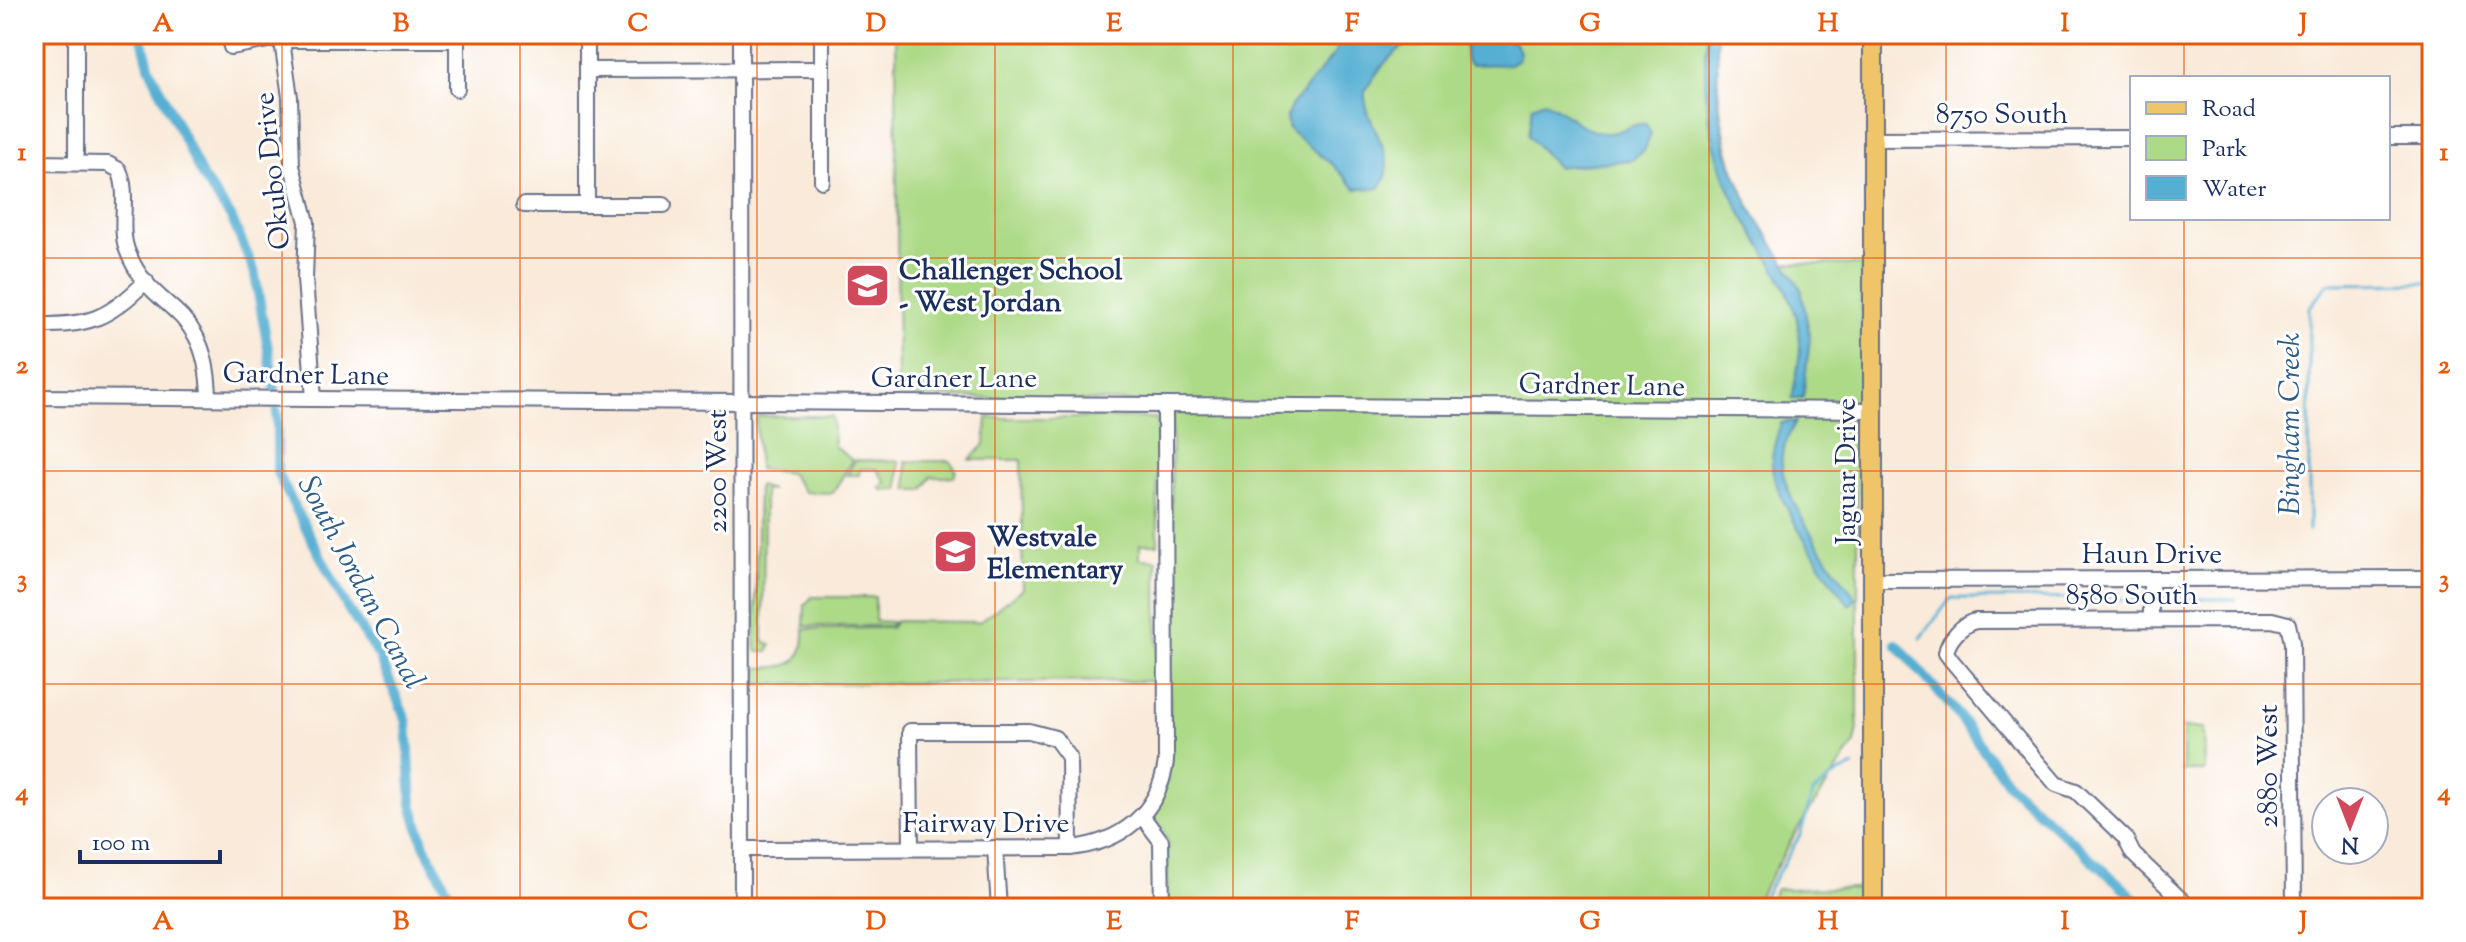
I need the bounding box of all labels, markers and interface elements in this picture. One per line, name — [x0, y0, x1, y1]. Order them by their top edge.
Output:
text: A — [152, 6, 174, 43]
text: B — [393, 6, 410, 43]
text: C — [628, 6, 648, 43]
text: D — [866, 6, 886, 43]
text: E — [1106, 6, 1122, 43]
text: F — [1345, 6, 1360, 43]
text: G — [1579, 6, 1601, 43]
text: H — [1818, 6, 1839, 43]
text: I — [2061, 6, 2070, 43]
text: J — [2297, 6, 2307, 43]
legend — [2130, 76, 2390, 220]
street label: Okubo Drive — [246, 90, 302, 252]
text: Road — [2202, 93, 2256, 127]
street label: 8750 South — [1936, 96, 2068, 136]
text: Park — [2202, 133, 2248, 167]
text: 1 — [18, 135, 27, 172]
text: 1 — [2440, 135, 2449, 172]
text: Water — [2202, 173, 2266, 207]
place label: Challenger School - West Jordan — [899, 252, 1122, 324]
school or university icon: Challenger School - West Jordan — [844, 261, 892, 309]
water label: Bingham Creek — [2270, 333, 2313, 515]
text: 2 — [16, 348, 29, 385]
text: 2 — [2438, 348, 2451, 385]
street label: Gardner Lane — [222, 355, 390, 397]
street label: Gardner Lane — [871, 360, 1037, 400]
street label: Gardner Lane — [1518, 366, 1686, 408]
street label: Jaguar Drive — [1828, 398, 1868, 546]
street label: 2200 West — [699, 409, 739, 533]
water label: South Jordan Canal — [285, 469, 434, 697]
place label: Westvale Elementary — [987, 519, 1123, 591]
school or university icon: Westvale Elementary — [932, 528, 980, 576]
street label: Haun Drive — [2082, 536, 2222, 576]
text: 3 — [17, 562, 27, 599]
text: 3 — [2439, 562, 2449, 599]
street label: 8580 South — [2066, 577, 2198, 617]
street label: 2880 West — [2250, 704, 2290, 828]
text: 4 — [14, 775, 29, 812]
text: 4 — [2436, 775, 2451, 812]
north arrow — [2310, 786, 2390, 866]
street label: Fairway Drive — [902, 805, 1070, 845]
scale bar — [80, 814, 220, 864]
text: 100 m — [92, 827, 150, 861]
text: N — [2341, 827, 2359, 859]
text: A — [152, 904, 174, 941]
text: B — [393, 904, 410, 941]
text: C — [628, 904, 648, 941]
text: D — [866, 904, 886, 941]
text: E — [1106, 904, 1122, 941]
text: F — [1345, 904, 1360, 941]
text: G — [1579, 904, 1601, 941]
text: H — [1818, 904, 1839, 941]
text: I — [2061, 904, 2070, 941]
text: J — [2297, 904, 2307, 941]

